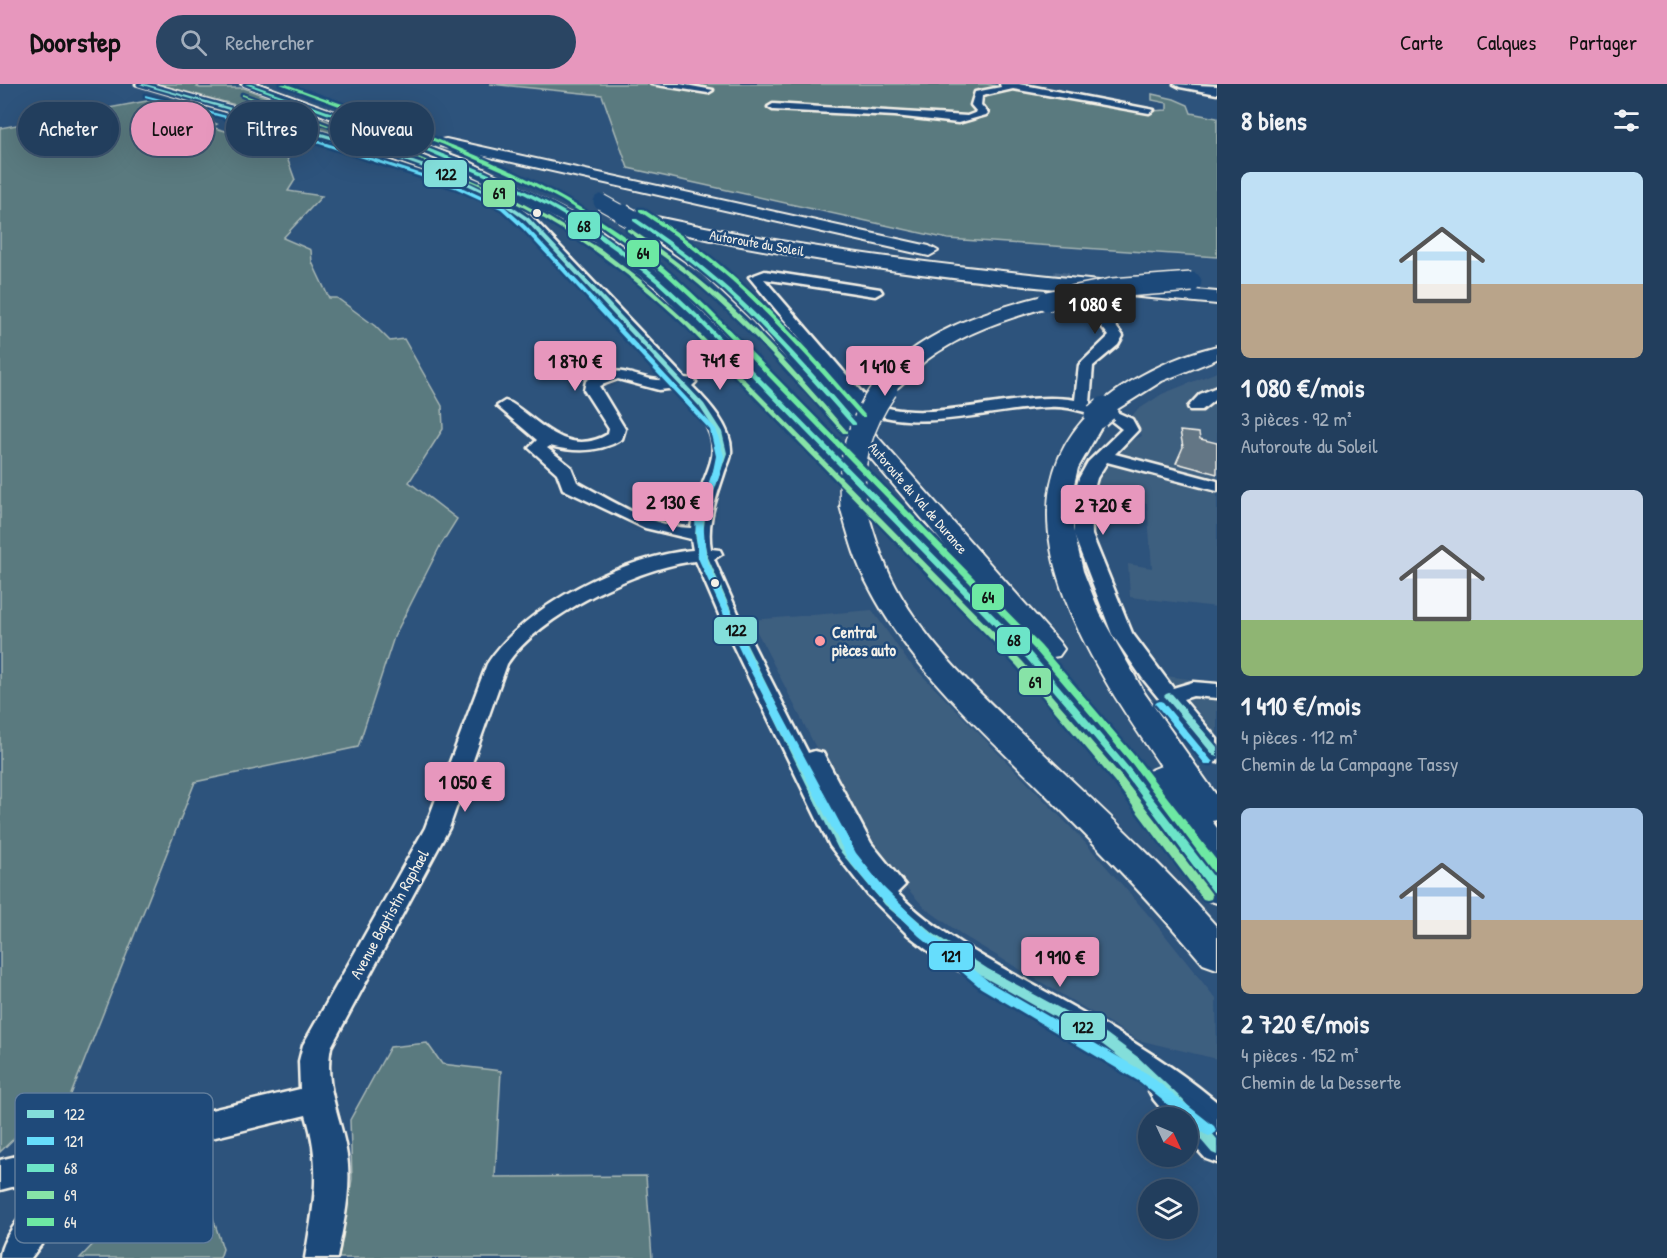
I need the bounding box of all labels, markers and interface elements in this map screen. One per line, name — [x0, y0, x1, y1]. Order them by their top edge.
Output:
search box — [156, 15, 576, 69]
text: Doorstep — [30, 23, 120, 61]
icon: search — [177, 26, 210, 59]
text: Rechercher — [225, 27, 314, 57]
text: Carte — [1400, 28, 1443, 57]
text: Calques — [1476, 28, 1536, 57]
text: Partager — [1569, 28, 1637, 57]
chip: Acheter — [18, 102, 119, 156]
chip: Louer — [131, 102, 214, 156]
chip: Filtres — [226, 102, 318, 156]
chip: Nouveau — [330, 102, 434, 156]
text: 8 biens — [1241, 103, 1307, 138]
icon: filters — [1610, 104, 1643, 137]
line badge: 122 — [423, 159, 468, 188]
text: 122 — [436, 163, 457, 185]
line badge: 69 — [482, 179, 516, 208]
text: 69 — [493, 182, 505, 204]
unlabelled marker — [531, 207, 543, 219]
line badge: 68 — [567, 211, 601, 240]
icon: home — [1388, 211, 1496, 319]
text: 68 — [577, 215, 591, 237]
street label: Autoroute du Soleil — [708, 225, 806, 260]
line badge: 64 — [626, 239, 660, 268]
text: 64 — [637, 242, 649, 264]
pin: 1 080 € — [1040, 284, 1150, 335]
text: 1 080 € — [1069, 290, 1121, 317]
pin: 741 € — [678, 340, 762, 391]
pin: 1 870 € — [520, 341, 630, 392]
text: 741 € — [701, 346, 739, 373]
pin: 1 410 € — [830, 346, 940, 397]
text: 1 870 € — [548, 347, 602, 374]
text: 1 410 € — [860, 352, 910, 379]
text: 1 080 €/mois — [1241, 370, 1364, 405]
text: 3 pièces · 92 m² — [1241, 405, 1352, 432]
text: Autoroute du Soleil — [1241, 432, 1378, 459]
street label: Autoroute du Val de Durance — [864, 438, 973, 558]
pin: 2 130 € — [618, 482, 728, 533]
pin: 2 720 € — [1048, 485, 1158, 536]
text: 2 130 € — [646, 488, 700, 515]
text: 2 720 € — [1075, 491, 1131, 518]
icon: home — [1388, 529, 1496, 637]
unlabelled marker — [709, 577, 721, 589]
line badge: 64 — [971, 583, 1005, 611]
text: 64 — [982, 586, 994, 608]
line badge: 122 — [713, 616, 758, 645]
text: 122 — [726, 619, 747, 641]
place label: Central pièces auto — [832, 621, 896, 662]
line badge: 68 — [996, 626, 1031, 655]
text: 68 — [1007, 629, 1021, 651]
marker: Central pièces auto — [813, 634, 827, 648]
line badge: 69 — [1018, 667, 1052, 696]
text: 69 — [1029, 671, 1041, 693]
text: 1 410 €/mois — [1241, 688, 1361, 723]
text: 4 pièces · 112 m² — [1241, 723, 1357, 750]
text: Chemin de la Campagne Tassy — [1241, 750, 1459, 777]
pin: 1 050 € — [410, 762, 520, 813]
text: 1 050 € — [439, 768, 491, 795]
street label: Avenue Baptistin Raphael — [344, 845, 434, 983]
icon: home — [1388, 847, 1496, 955]
pin: 1 910 € — [1005, 937, 1115, 988]
line badge: 121 — [928, 942, 974, 971]
text: 1 910 € — [1035, 943, 1085, 970]
text: 121 — [941, 945, 961, 967]
text: 2 720 €/mois — [1241, 1006, 1369, 1041]
line badge: 122 — [1060, 1012, 1106, 1041]
text: 122 — [1073, 1016, 1094, 1038]
text: 4 pièces · 152 m² — [1241, 1041, 1359, 1068]
text: Chemin de la Desserte — [1241, 1068, 1402, 1095]
legend — [15, 1093, 213, 1243]
text: 122 — [64, 1103, 85, 1125]
north arrow — [1138, 1107, 1198, 1167]
map controls — [1138, 1107, 1198, 1239]
text: 121 — [64, 1130, 83, 1152]
text: 68 — [64, 1157, 77, 1179]
button: layers — [1138, 1179, 1198, 1239]
text: 69 — [64, 1184, 76, 1206]
text: 64 — [64, 1211, 76, 1233]

